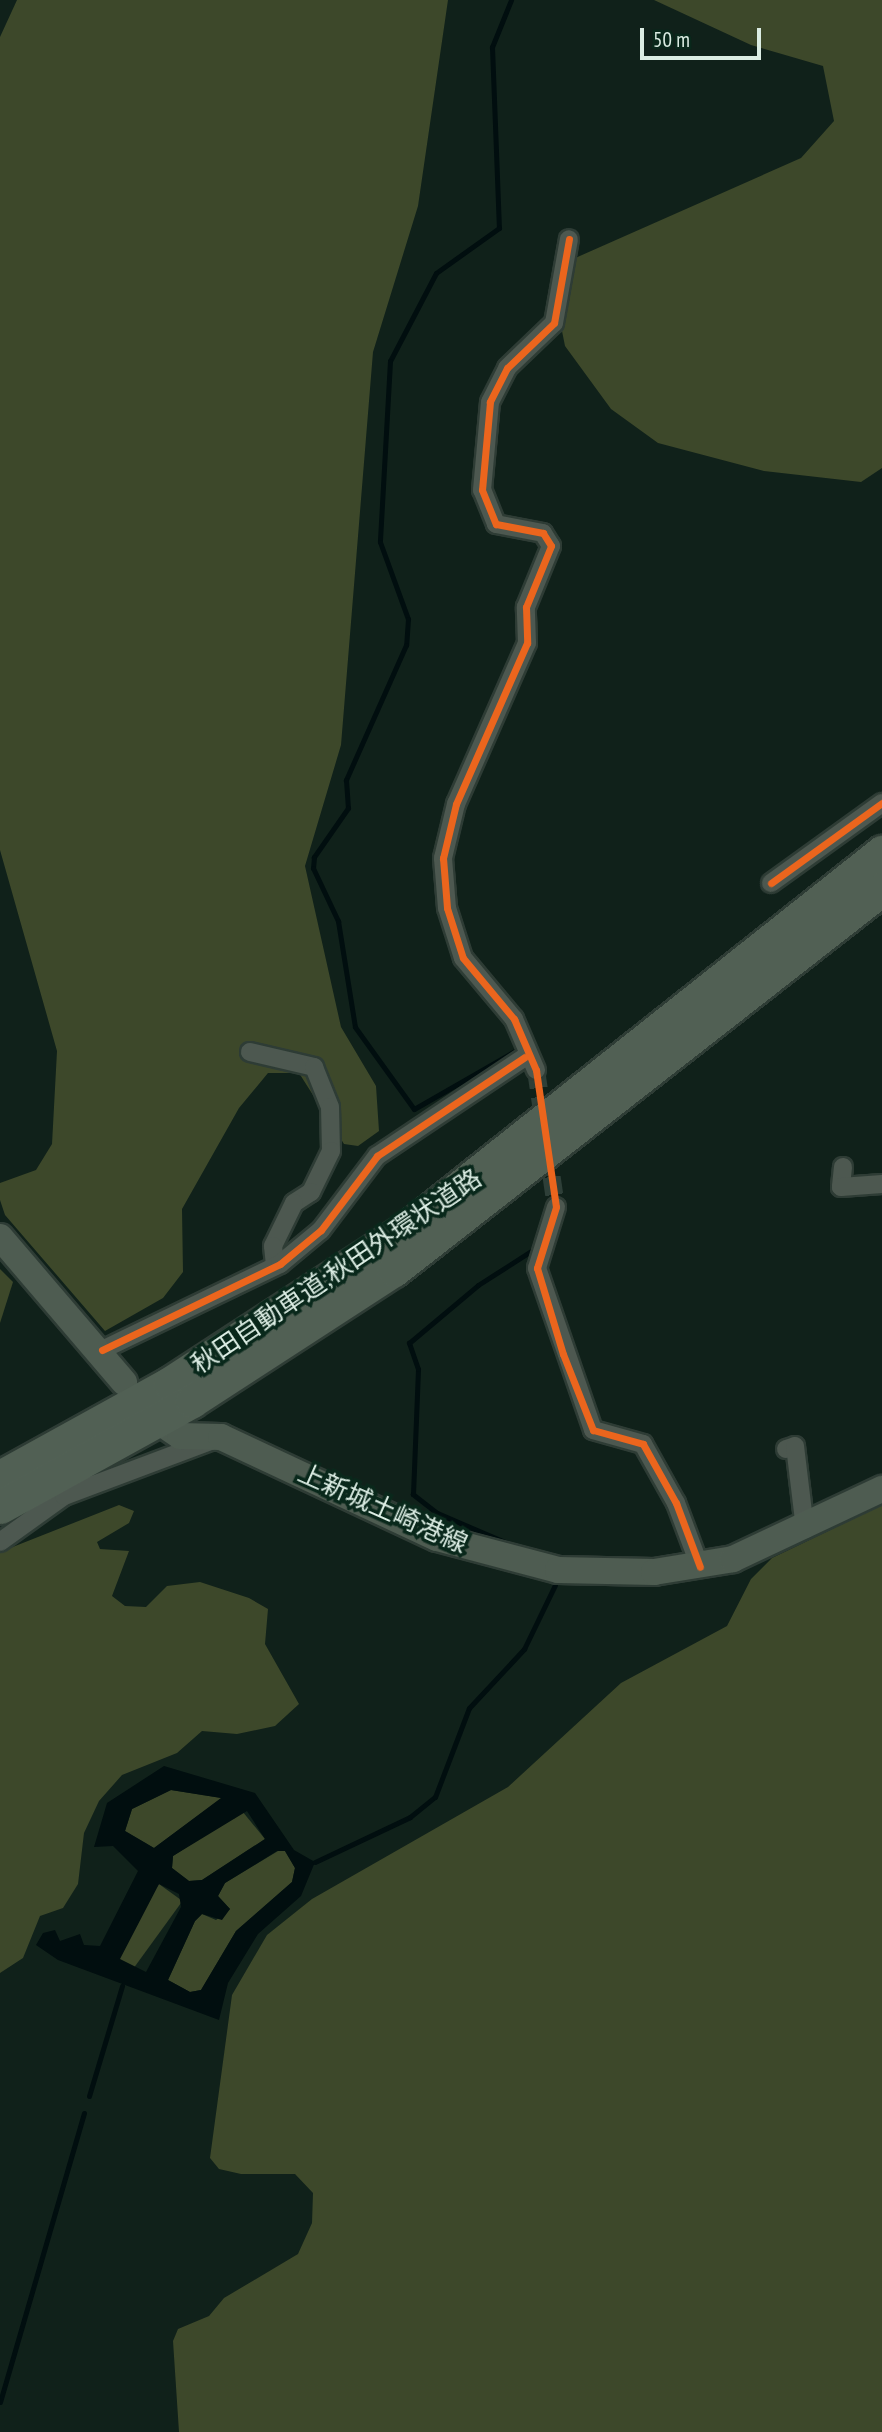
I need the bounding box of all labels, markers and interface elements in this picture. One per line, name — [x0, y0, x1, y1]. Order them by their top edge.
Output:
scale bar — [644, 14, 765, 58]
text: 50 m — [653, 26, 690, 53]
street label: 秋田自動車道;秋田外環状道路 — [185, 1162, 487, 1380]
street label: 上新城土崎港線 — [294, 1457, 472, 1559]

